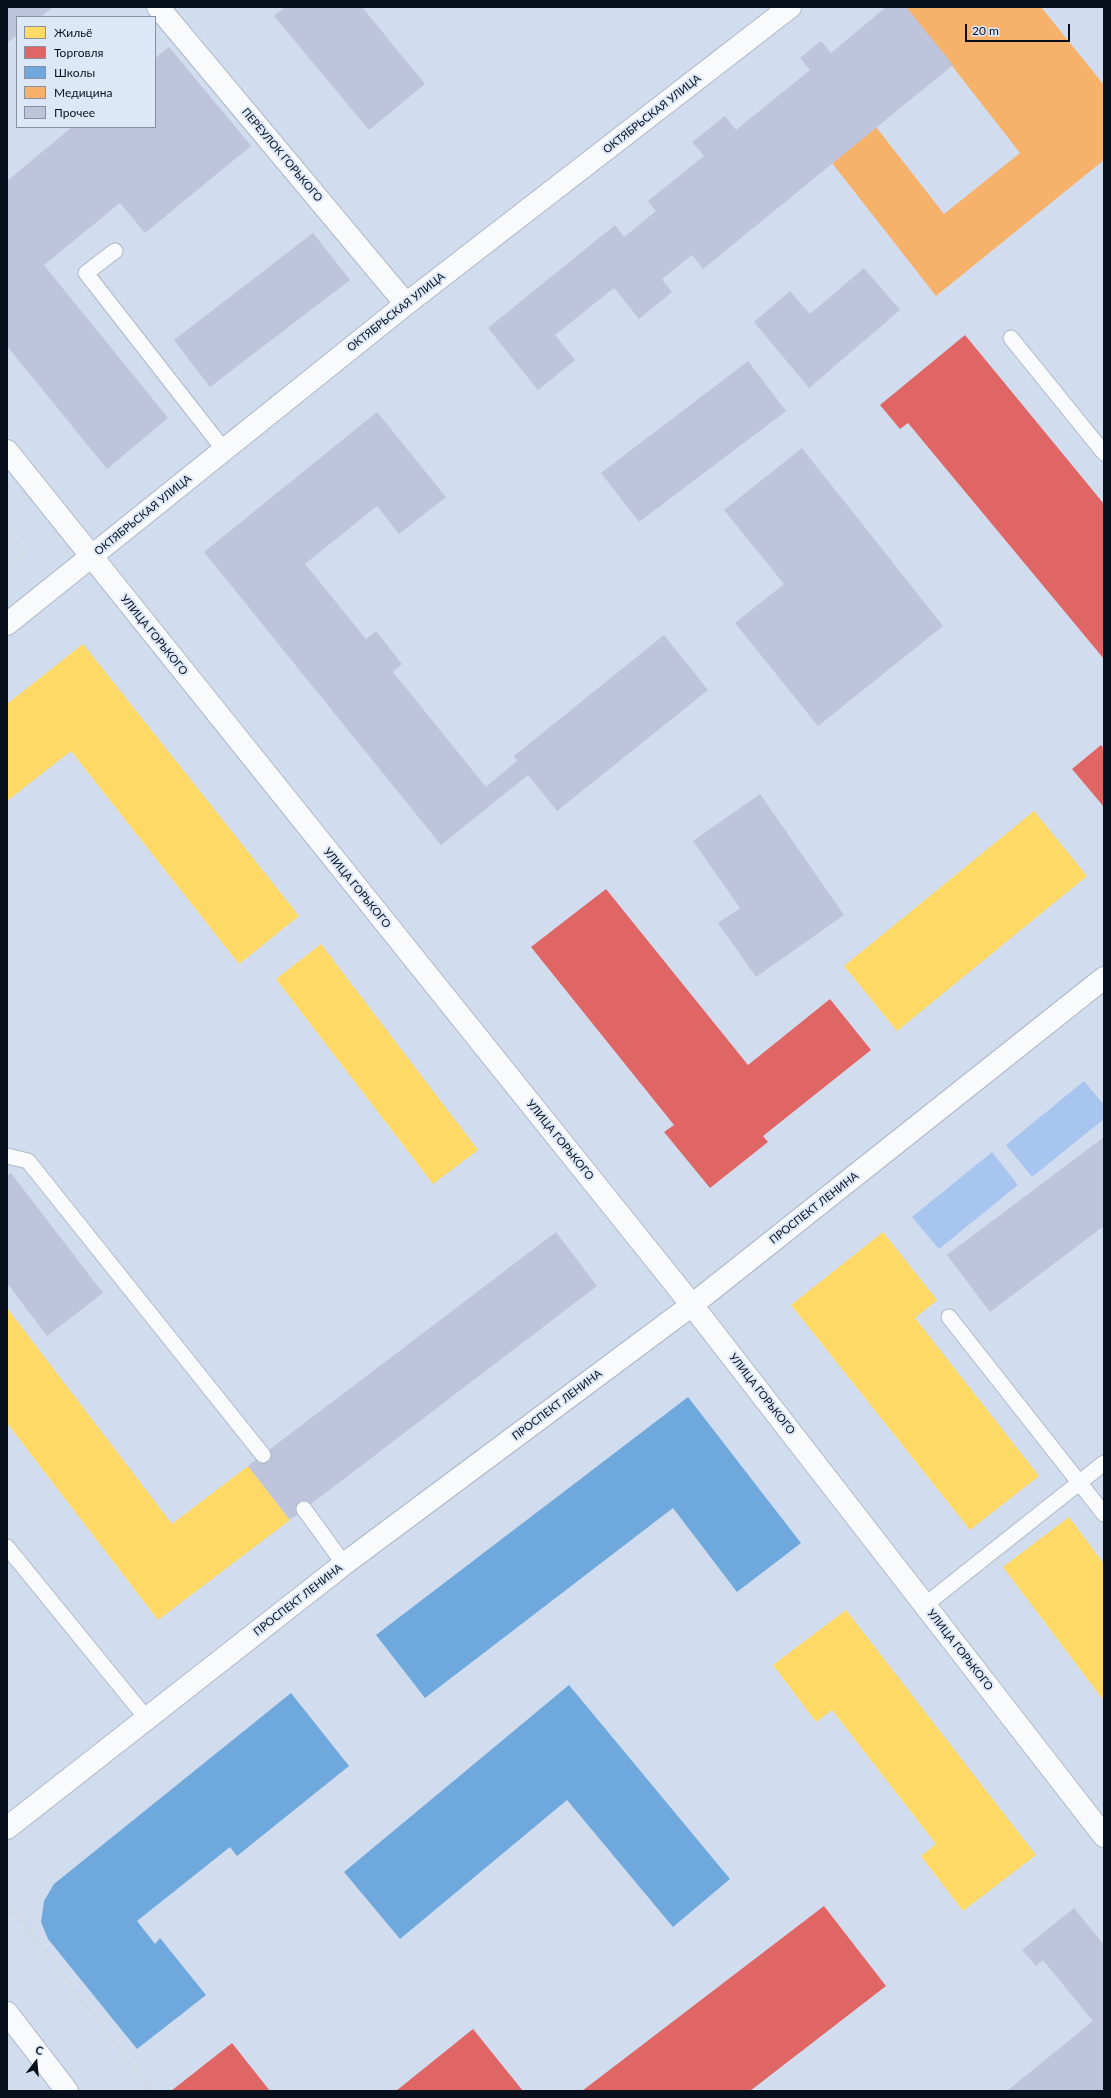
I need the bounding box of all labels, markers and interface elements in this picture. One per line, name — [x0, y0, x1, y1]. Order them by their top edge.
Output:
legend — [16, 16, 156, 128]
scale bar — [967, 16, 1072, 42]
text: 20 m — [972, 23, 999, 38]
text: Жильё — [54, 25, 92, 40]
text: Торговля — [54, 45, 104, 60]
text: Школы — [54, 65, 95, 80]
street label: ОКТЯБРЬСКАЯ УЛИЦА — [600, 72, 704, 156]
text: Медицина — [54, 85, 112, 100]
text: Прочее — [54, 105, 95, 120]
street label: ПЕРЕУЛОК ГОРЬКОГО — [239, 105, 325, 205]
street label: ОКТЯБРЬСКАЯ УЛИЦА — [344, 270, 448, 354]
street label: ОКТЯБРЬСКАЯ УЛИЦА — [92, 472, 194, 558]
street label: УЛИЦА ГОРЬКОГО — [118, 592, 190, 678]
street label: УЛИЦА ГОРЬКОГО — [321, 845, 393, 931]
street label: УЛИЦА ГОРЬКОГО — [524, 1097, 596, 1183]
street label: ПРОСПЕКТ ЛЕНИНА — [767, 1169, 861, 1247]
street label: УЛИЦА ГОРЬКОГО — [726, 1351, 798, 1437]
street label: ПРОСПЕКТ ЛЕНИНА — [510, 1367, 604, 1443]
street label: ПРОСПЕКТ ЛЕНИНА — [251, 1561, 345, 1639]
street label: УЛИЦА ГОРЬКОГО — [924, 1607, 996, 1693]
north arrow — [16, 2042, 56, 2082]
text: С — [34, 2043, 45, 2057]

